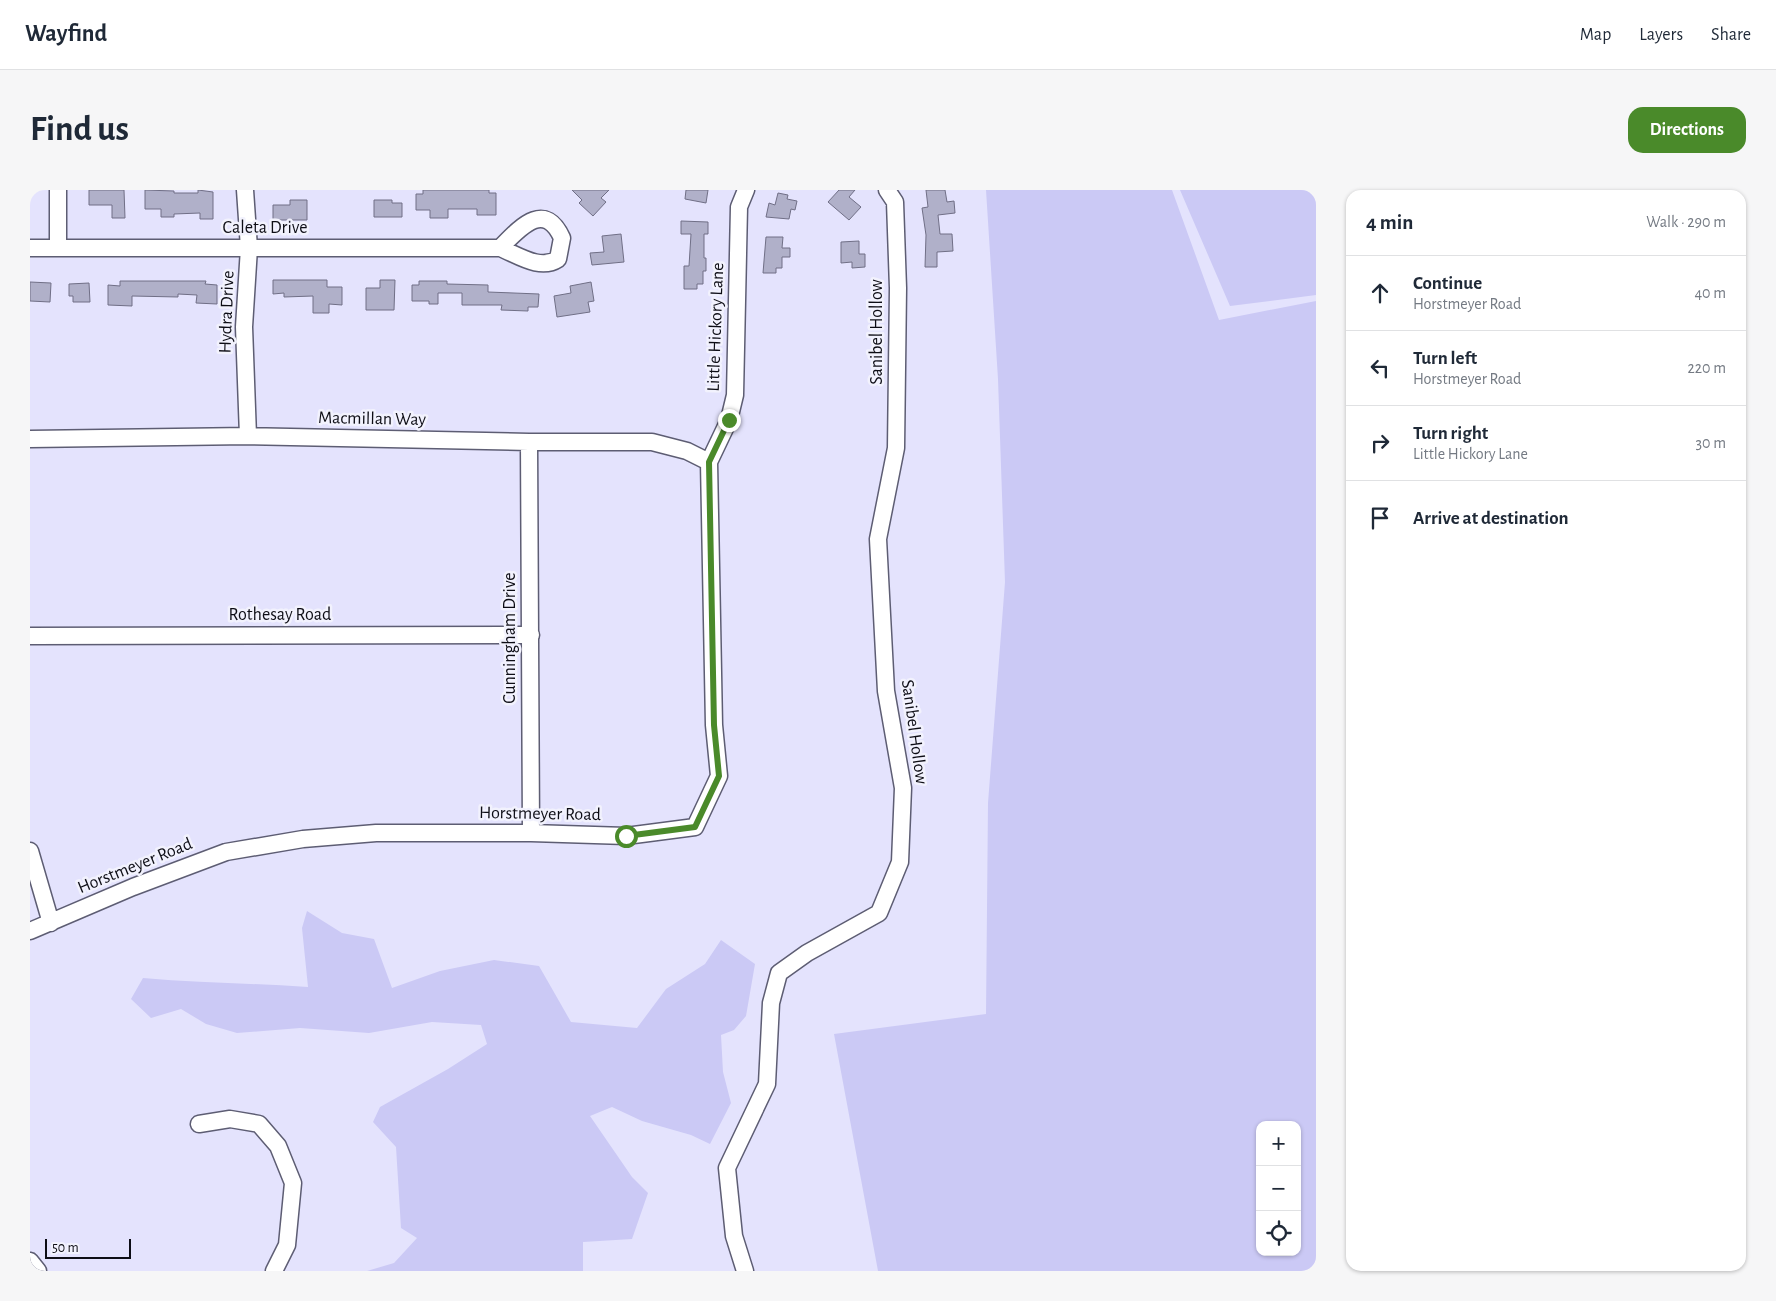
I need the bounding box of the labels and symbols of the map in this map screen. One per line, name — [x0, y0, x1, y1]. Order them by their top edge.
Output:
street label: Caleta Drive — [223, 219, 307, 237]
street label: Little Hickory Lane — [705, 262, 727, 392]
street label: Hydra Drive — [217, 270, 237, 354]
street label: Sanibel Hollow — [868, 279, 886, 385]
street label: Macmillan Way — [318, 409, 426, 429]
route end — [718, 409, 741, 432]
street label: Cunningham Drive — [501, 572, 519, 704]
street label: Rothesay Road — [229, 606, 331, 624]
street label: Sanibel Hollow — [898, 679, 930, 785]
street label: Horstmeyer Road — [479, 804, 601, 824]
route start — [615, 825, 638, 848]
street label: Horstmeyer Road — [75, 835, 195, 897]
scale bar — [45, 1236, 131, 1259]

